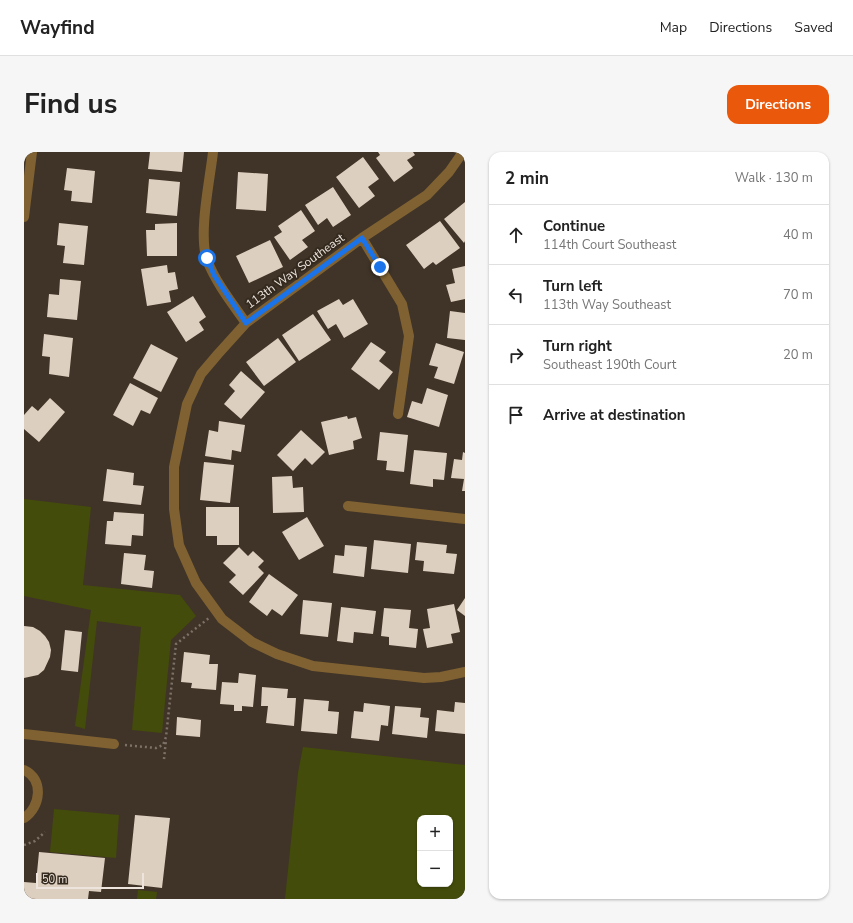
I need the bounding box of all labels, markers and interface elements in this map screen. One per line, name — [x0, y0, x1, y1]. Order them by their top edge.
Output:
text: Wayfind — [20, 15, 95, 41]
text: Map — [660, 18, 687, 37]
text: Directions — [709, 18, 772, 37]
text: Saved — [794, 18, 833, 37]
text: Find us — [24, 85, 118, 123]
button: Directions — [727, 85, 829, 124]
text: 2 min — [505, 167, 549, 190]
text: Walk · 130 m — [735, 169, 813, 187]
text: Continue — [543, 216, 605, 236]
icon: ahead — [505, 224, 527, 246]
text: 40 m — [783, 226, 813, 244]
street label: 113th Way Southeast — [242, 229, 348, 312]
text: 114th Court Southeast — [543, 236, 676, 254]
route start — [198, 249, 216, 267]
route end — [371, 258, 389, 276]
text: Turn left — [543, 276, 602, 296]
icon: left — [505, 284, 527, 306]
text: 70 m — [783, 286, 813, 304]
text: 113th Way Southeast — [543, 296, 671, 314]
text: Turn right — [543, 336, 612, 356]
icon: right — [505, 344, 527, 366]
text: 20 m — [783, 346, 813, 364]
text: Southeast 190th Court — [543, 356, 676, 374]
icon: arrive — [505, 404, 527, 426]
text: Arrive at destination — [543, 405, 686, 425]
map controls — [417, 815, 453, 887]
button: + — [417, 815, 453, 851]
button: − — [417, 851, 453, 887]
scale bar — [36, 871, 144, 890]
text: 50 m — [42, 872, 67, 887]

